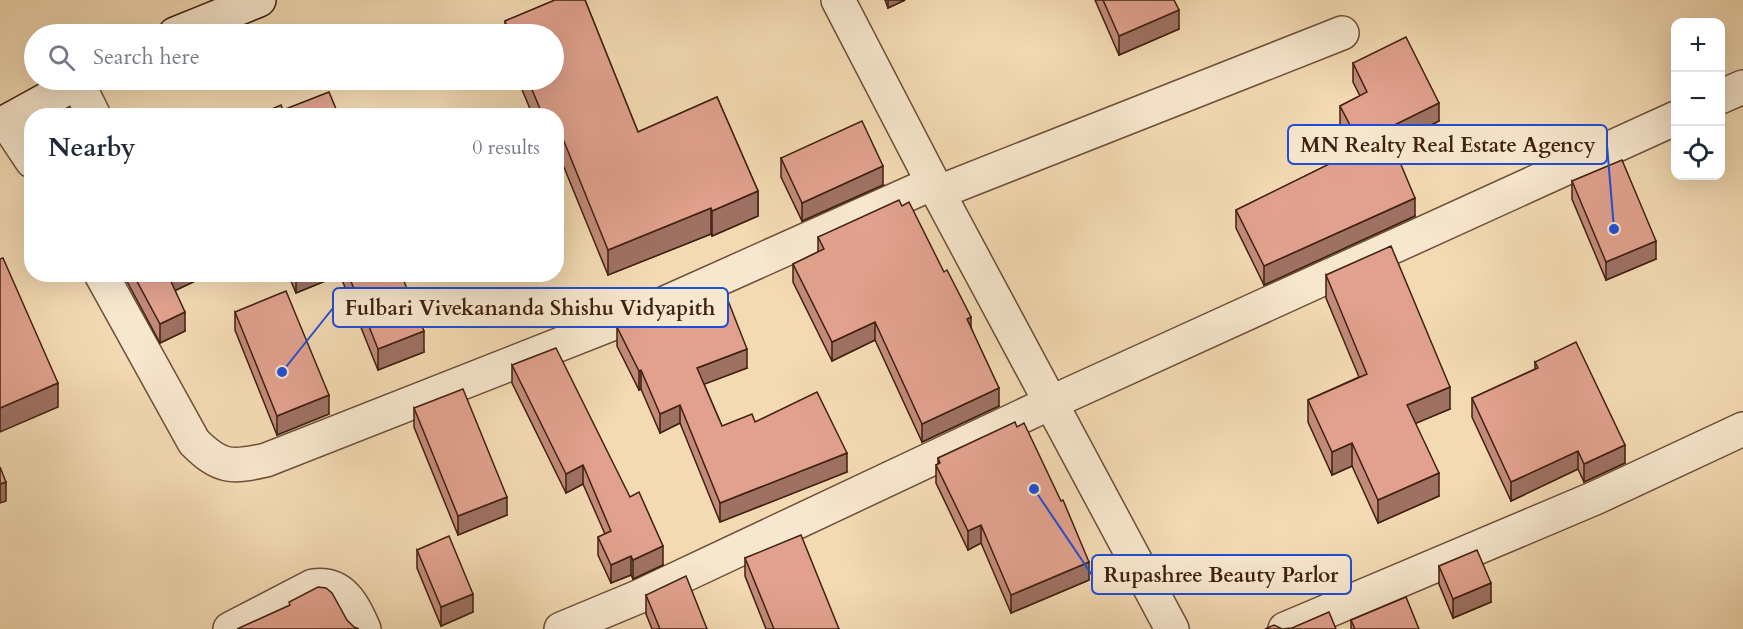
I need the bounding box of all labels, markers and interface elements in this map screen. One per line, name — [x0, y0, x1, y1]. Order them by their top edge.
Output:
map controls — [1671, 18, 1725, 180]
button: + — [1671, 18, 1725, 72]
search box — [24, 24, 564, 90]
icon: search — [45, 41, 78, 74]
text: Search here — [93, 42, 200, 72]
button: − — [1671, 72, 1725, 126]
callout: MN Realty Real Estate Agency — [1288, 125, 1607, 164]
button: locate — [1671, 126, 1725, 180]
text: Nearby — [48, 130, 136, 165]
text: MN Realty Real Estate Agency — [1300, 131, 1596, 160]
text: 0 results — [472, 134, 540, 161]
callout: Fulbari Vivekananda Shishu Vidyapith — [333, 288, 728, 327]
text: Fulbari Vivekananda Shishu Vidyapith — [345, 294, 715, 323]
callout: Rupashree Beauty Parlor — [1092, 555, 1351, 594]
text: Rupashree Beauty Parlor — [1104, 561, 1339, 590]

